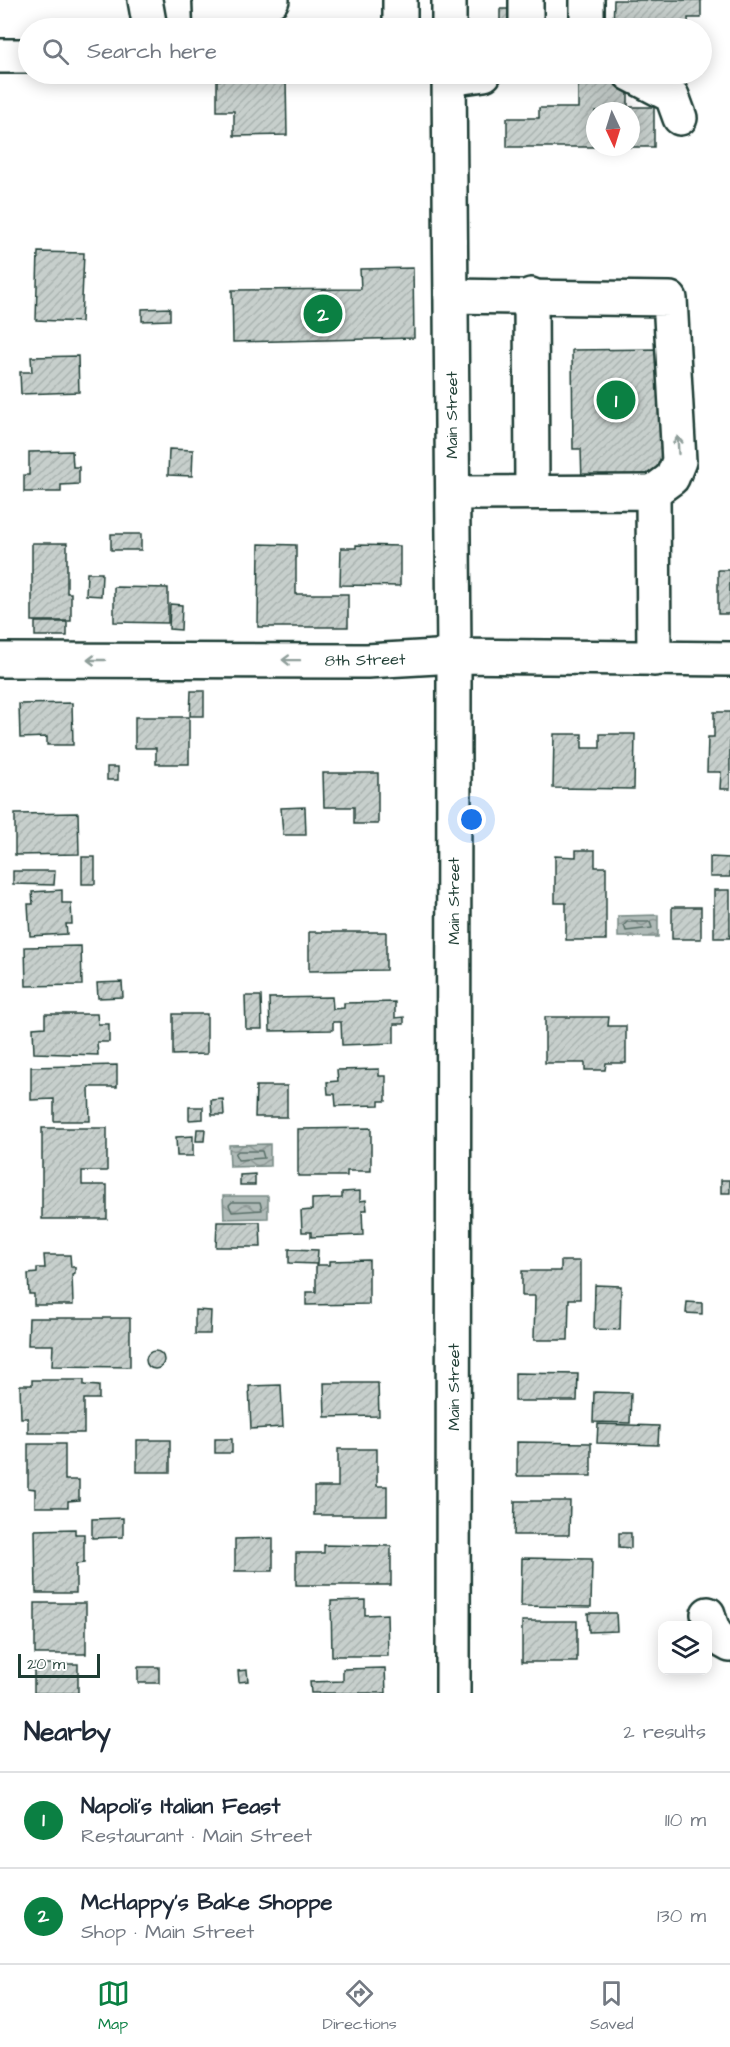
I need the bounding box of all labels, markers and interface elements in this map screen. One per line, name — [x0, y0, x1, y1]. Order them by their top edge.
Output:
search box — [18, 18, 712, 84]
icon: search — [39, 35, 72, 68]
text: Search here — [87, 36, 217, 67]
north arrow — [586, 102, 640, 156]
pin: 2 — [304, 292, 342, 336]
street label: Main Street — [441, 371, 463, 459]
pin: 1 — [596, 378, 636, 422]
one-way arrow — [673, 436, 684, 456]
street label: 8th Street — [325, 648, 406, 672]
one-way arrow — [282, 654, 302, 666]
one-way arrow — [87, 655, 107, 666]
your location — [457, 805, 486, 834]
street label: Main Street — [443, 857, 465, 945]
street label: Main Street — [443, 1343, 465, 1431]
map controls — [658, 1621, 712, 1675]
button: layers — [658, 1621, 712, 1675]
scale bar — [18, 1651, 100, 1678]
text: 20 m — [27, 1653, 65, 1675]
text: Nearby — [24, 1714, 111, 1750]
text: 2 results — [623, 1718, 706, 1746]
text: Napoli’s Italian Feast — [81, 1791, 280, 1822]
text: 1 — [42, 1806, 45, 1834]
text: 110 m — [665, 1806, 706, 1834]
text: Restaurant · Main Street — [81, 1822, 312, 1850]
text: McHappy’s Bake Shoppe — [81, 1887, 332, 1918]
text: 2 — [38, 1902, 49, 1930]
text: 130 m — [657, 1902, 706, 1930]
text: Shop · Main Street — [81, 1918, 254, 1946]
tab: Map — [97, 1977, 130, 2035]
tab: Directions — [323, 1977, 397, 2035]
tab: Saved — [590, 1977, 633, 2035]

